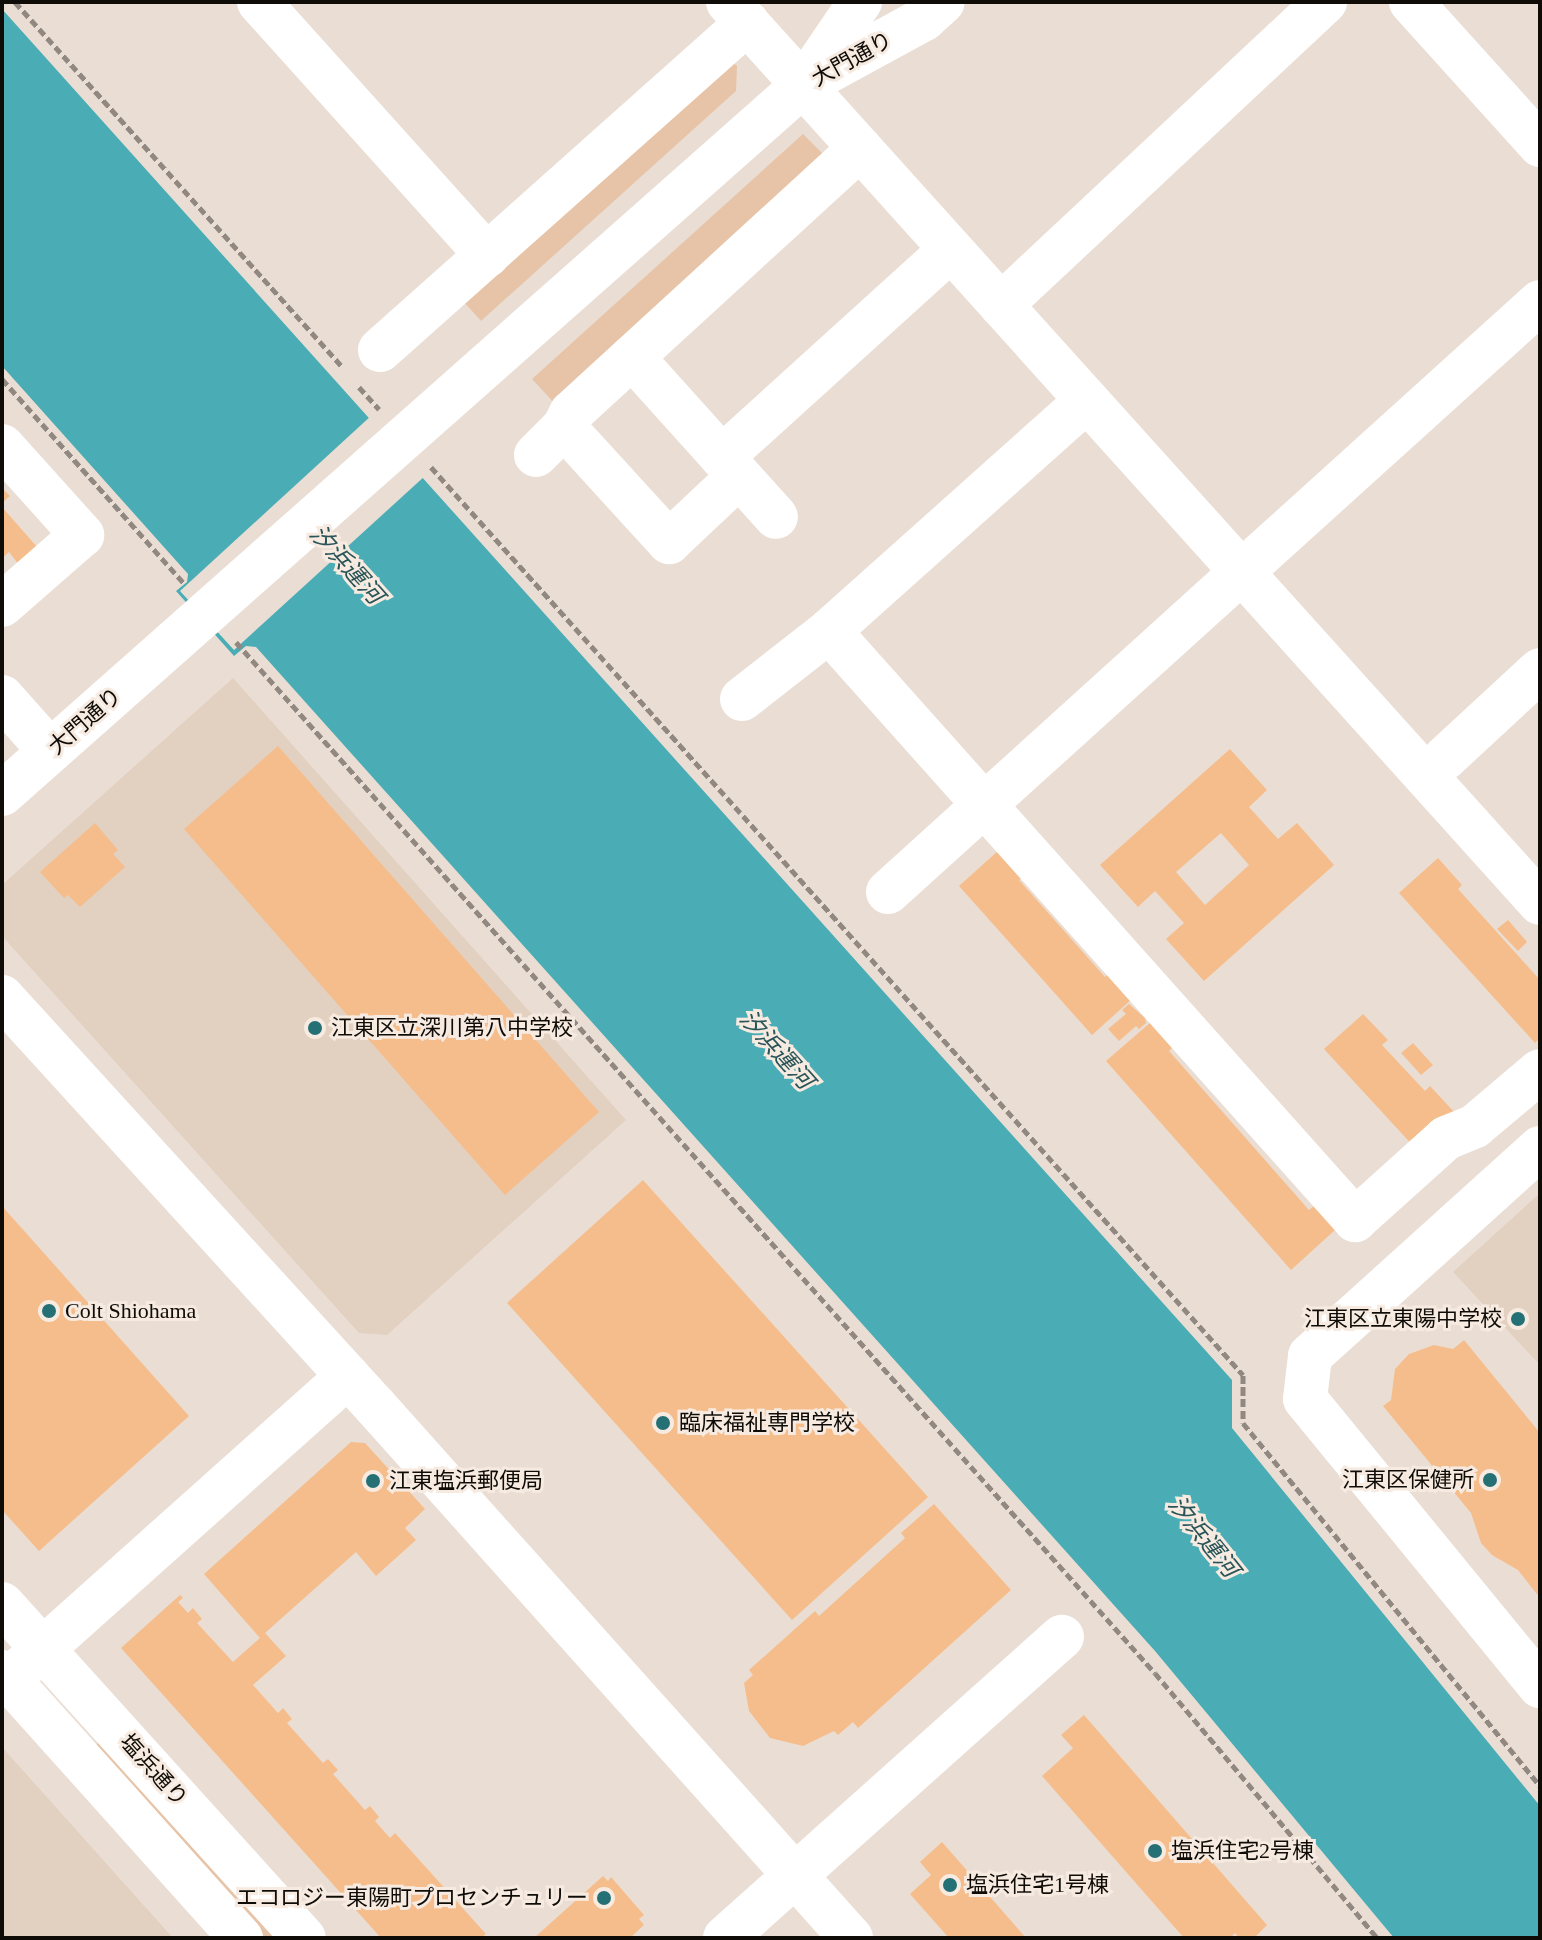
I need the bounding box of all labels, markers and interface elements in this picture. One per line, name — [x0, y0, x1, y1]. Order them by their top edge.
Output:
street label: 大門通り — [807, 26, 897, 92]
water label: 汐浜運河 — [303, 520, 389, 610]
street label: 大門通り — [43, 682, 127, 760]
water label: 汐浜運河 — [733, 1005, 819, 1095]
place label: 江東区立深川第八中学校 — [331, 1015, 573, 1041]
marker: 江東区立深川第八中学校 — [306, 1019, 324, 1037]
place label: Colt Shiohama — [65, 1298, 196, 1324]
marker: Colt Shiohama — [40, 1302, 58, 1320]
place label: 江東区立東陽中学校 — [1304, 1306, 1502, 1332]
marker: 江東区立東陽中学校 — [1509, 1310, 1527, 1328]
place label: 臨床福祉専門学校 — [679, 1410, 855, 1436]
marker: 臨床福祉専門学校 — [654, 1414, 672, 1432]
place label: 江東区保健所 — [1342, 1467, 1474, 1493]
place label: 江東塩浜郵便局 — [389, 1468, 543, 1494]
marker: 江東区保健所 — [1481, 1471, 1499, 1489]
marker: 江東塩浜郵便局 — [364, 1472, 382, 1490]
water label: 汐浜運河 — [1162, 1491, 1244, 1583]
street label: 塩浜通り — [115, 1728, 193, 1812]
place label: 塩浜住宅2号棟 — [1171, 1838, 1314, 1864]
marker: 塩浜住宅2号棟 — [1146, 1842, 1164, 1860]
place label: 塩浜住宅1号棟 — [966, 1872, 1109, 1898]
marker: 塩浜住宅1号棟 — [941, 1876, 959, 1894]
place label: エコロジー東陽町プロセンチュリー — [236, 1885, 588, 1911]
marker: エコロジー東陽町プロセンチュリー — [595, 1889, 613, 1907]

